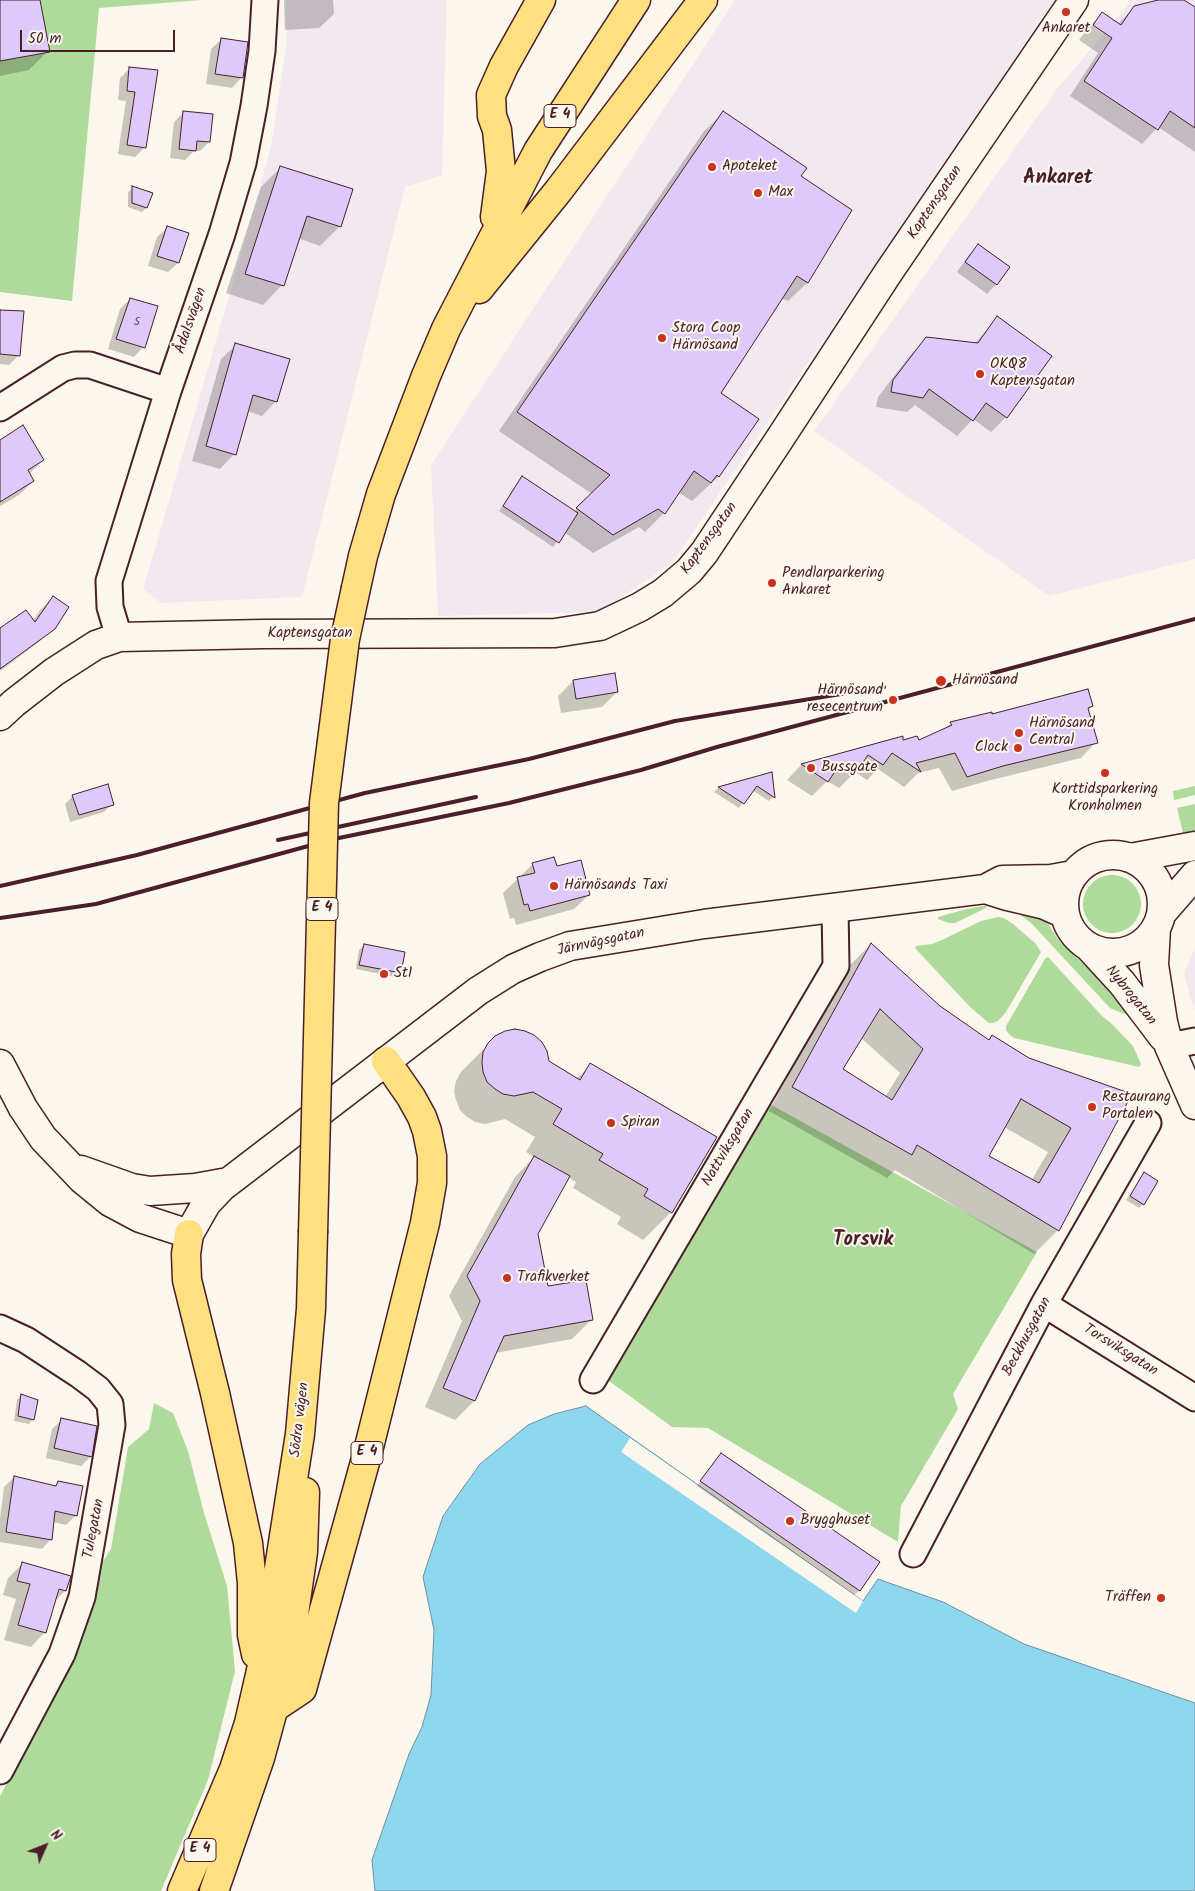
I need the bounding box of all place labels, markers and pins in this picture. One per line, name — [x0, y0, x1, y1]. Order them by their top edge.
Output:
marker: Ankaret — [1060, 6, 1072, 18]
place label: Ankaret — [1042, 20, 1090, 38]
place label: Apoteket — [722, 158, 777, 176]
marker: Apoteket — [706, 161, 718, 173]
place label: Max — [768, 184, 793, 202]
marker: Max — [752, 187, 764, 199]
place label: Stora Coop Härnösand — [672, 320, 740, 355]
marker: Stora Coop Härnösand — [656, 332, 668, 344]
place label: OKQ8 Kaptensgatan — [990, 356, 1075, 391]
marker: OKQ8 Kaptensgatan — [974, 368, 986, 380]
place label: Pendlarparkering Ankaret — [782, 565, 885, 600]
marker: Pendlarparkering Ankaret — [766, 577, 778, 589]
place label: Härnösand — [952, 672, 1018, 690]
marker: Härnösand — [934, 674, 948, 688]
place label: Härnösand resecentrum — [807, 682, 883, 717]
marker: Härnösand resecentrum — [887, 694, 899, 706]
place label: Härnösand Central — [1029, 715, 1095, 750]
marker: Härnösand Central — [1013, 727, 1025, 739]
place label: Clock — [975, 739, 1008, 757]
marker: Clock — [1012, 742, 1024, 754]
place label: Bussgate — [821, 759, 877, 777]
marker: Bussgate — [805, 762, 817, 774]
marker: Korttidsparkering Kronholmen — [1099, 767, 1111, 779]
place label: Korttidsparkering Kronholmen — [1052, 781, 1158, 816]
place label: Härnösands Taxi — [564, 877, 667, 895]
marker: Härnösands Taxi — [548, 880, 560, 892]
place label: St1 — [394, 965, 412, 983]
marker: St1 — [378, 968, 390, 980]
place label: Restaurang Portalen — [1102, 1089, 1171, 1124]
marker: Restaurang Portalen — [1086, 1101, 1098, 1113]
place label: Spiran — [621, 1114, 660, 1132]
marker: Spiran — [605, 1117, 617, 1129]
place label: Trafikverket — [517, 1269, 590, 1287]
marker: Trafikverket — [501, 1272, 513, 1284]
place label: Brygghuset — [800, 1512, 870, 1530]
marker: Brygghuset — [784, 1515, 796, 1527]
place label: Träffen — [1105, 1589, 1151, 1607]
marker: Träffen — [1155, 1592, 1167, 1604]

